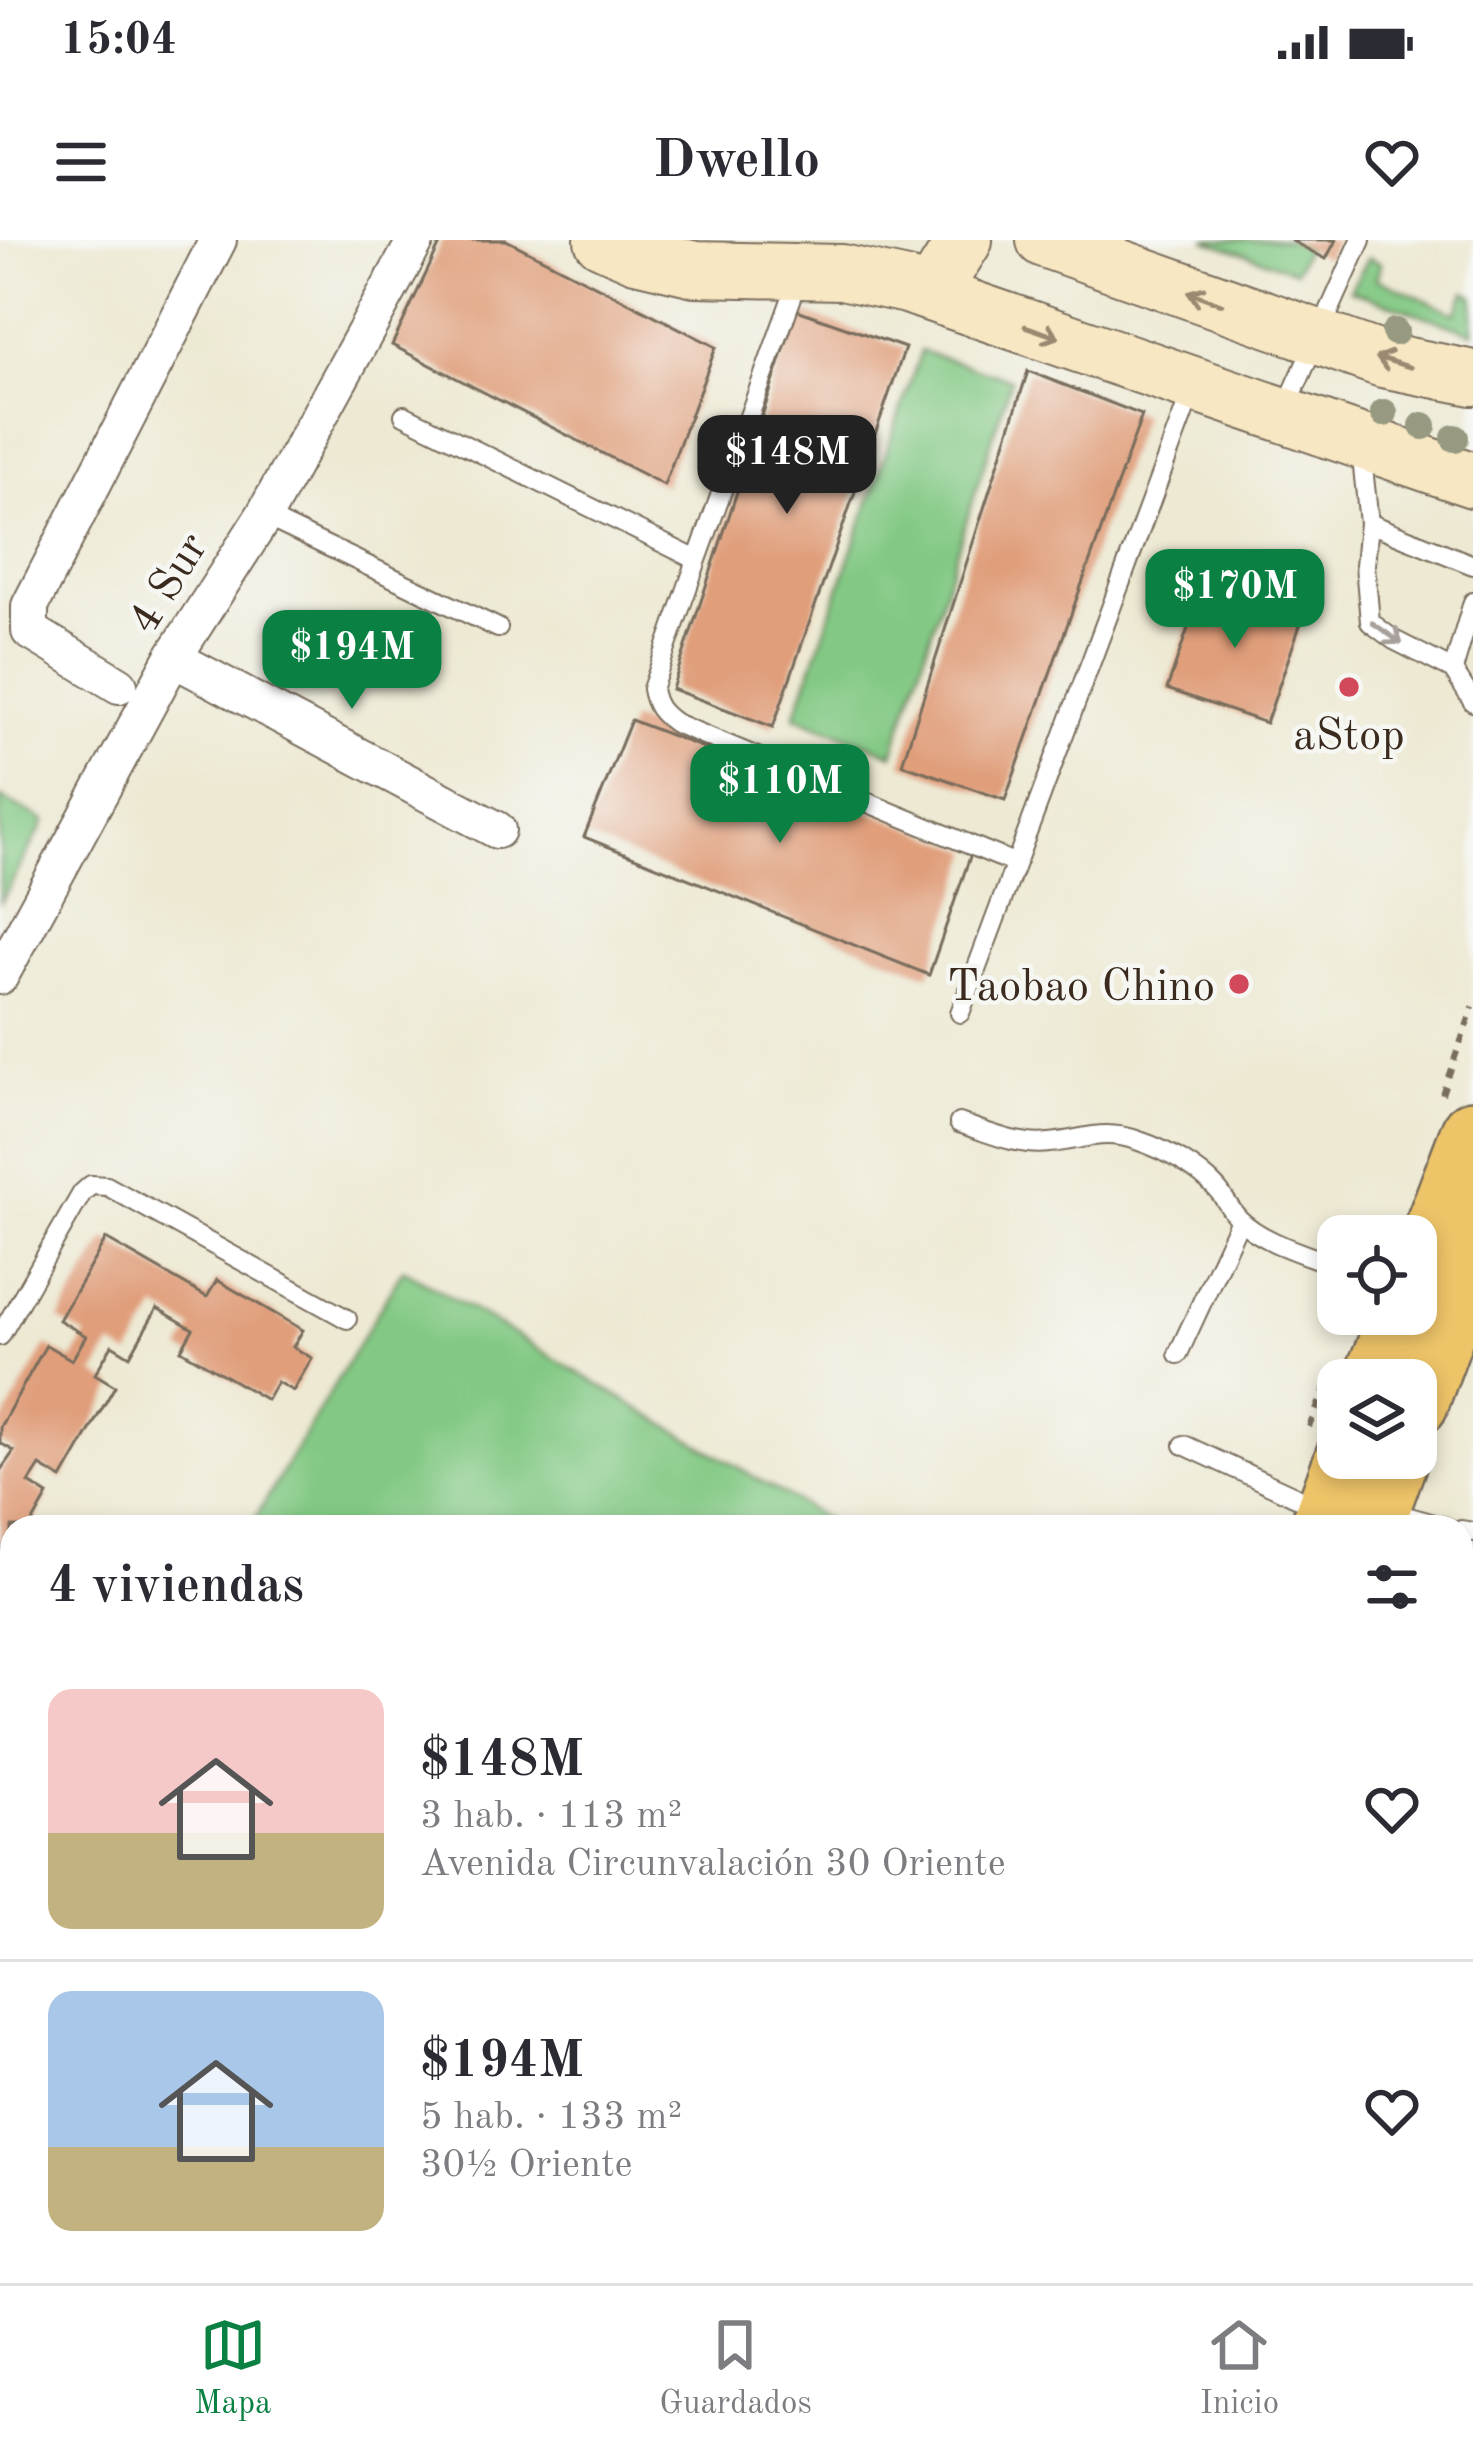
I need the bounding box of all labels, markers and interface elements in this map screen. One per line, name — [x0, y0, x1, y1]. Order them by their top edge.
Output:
text: 15:04 — [60, 19, 177, 64]
icon: menu — [48, 129, 114, 195]
icon: heart — [1359, 129, 1425, 195]
text: Dwello — [653, 135, 820, 189]
one-way arrow — [1187, 286, 1224, 307]
one-way arrow — [1023, 323, 1060, 344]
one-way arrow — [1375, 350, 1413, 372]
pin: $148M — [703, 415, 871, 517]
text: $148M — [724, 434, 850, 473]
street label: 4 Sur — [122, 526, 218, 643]
pin: $170M — [1151, 549, 1319, 651]
text: $170M — [1172, 568, 1298, 607]
pin: $194M — [268, 610, 436, 712]
one-way arrow — [1370, 620, 1403, 645]
text: $194M — [289, 629, 415, 668]
marker: aStop — [1336, 674, 1362, 700]
place label: aStop — [1293, 715, 1405, 760]
pin: $110M — [696, 744, 864, 846]
text: $110M — [717, 763, 843, 802]
place label: Taobao Chino — [947, 966, 1215, 1011]
marker: Taobao Chino — [1226, 971, 1252, 997]
map controls — [1317, 1215, 1437, 1479]
button: locate — [1317, 1215, 1437, 1335]
button: layers — [1317, 1359, 1437, 1479]
icon: filters — [1359, 1554, 1425, 1620]
text: 4 viviendas — [48, 1562, 304, 1613]
text: $148M — [420, 1736, 584, 1787]
icon: home — [144, 1737, 288, 1881]
icon: heart — [1359, 1776, 1425, 1842]
text: 3 hab. · 113 m² — [420, 1797, 682, 1836]
text: Avenida Circunvalación 30 Oriente — [420, 1845, 1006, 1884]
text: $194M — [420, 2037, 584, 2088]
icon: home — [144, 2039, 288, 2183]
icon: heart — [1359, 2078, 1425, 2144]
text: 5 hab. · 133 m² — [420, 2098, 682, 2137]
text: 30½ Oriente — [420, 2146, 633, 2185]
tab: Mapa — [194, 2312, 271, 2425]
tab: Guardados — [659, 2312, 812, 2425]
tab: Inicio — [1200, 2312, 1279, 2425]

